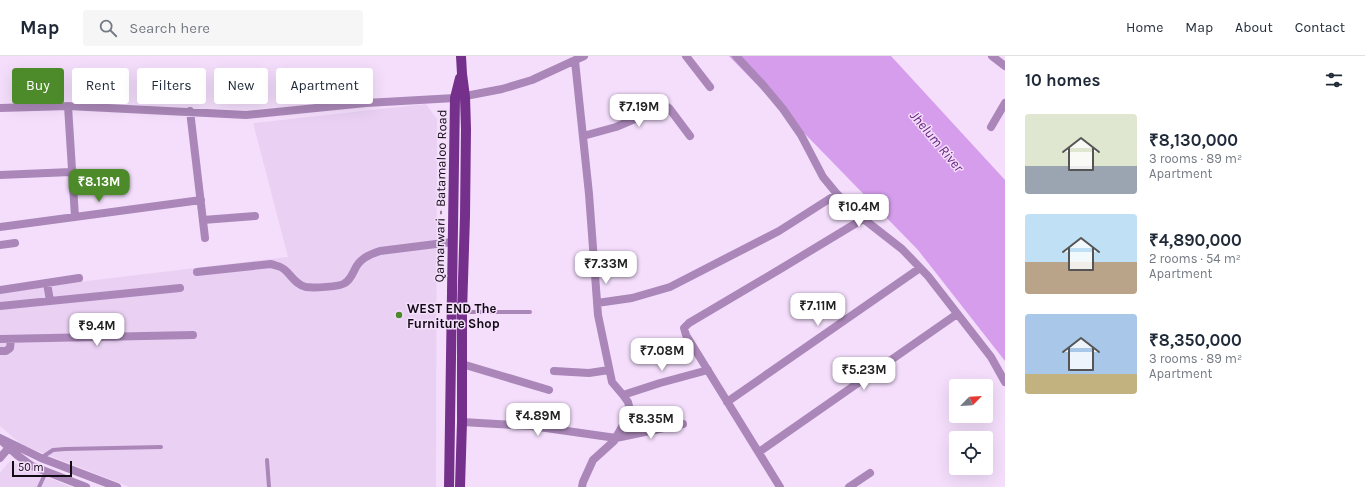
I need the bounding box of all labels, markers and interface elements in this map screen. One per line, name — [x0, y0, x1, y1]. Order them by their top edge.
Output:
search box — [83, 10, 363, 46]
text: Map — [20, 17, 59, 39]
icon: search — [97, 17, 119, 39]
text: Search here — [129, 19, 210, 37]
text: Home — [1126, 19, 1163, 36]
text: Map — [1185, 19, 1213, 36]
text: About — [1235, 19, 1273, 36]
text: Contact — [1295, 19, 1345, 36]
chip: Buy — [12, 68, 64, 104]
chip: Rent — [72, 68, 129, 104]
chip: Filters — [137, 68, 206, 104]
chip: New — [214, 68, 268, 104]
chip: Apartment — [276, 68, 373, 104]
icon: filters — [1323, 69, 1345, 91]
text: 10 homes — [1025, 70, 1100, 90]
pin: ₹7.19M — [606, 94, 672, 128]
text: ₹7.19M — [619, 99, 659, 114]
water label: Jhelum River — [906, 107, 968, 176]
street label: Qamarwari - Batamaloo Road — [431, 109, 450, 283]
icon: home — [1057, 130, 1105, 178]
text: ₹8,130,000 — [1149, 130, 1238, 150]
text: 3 rooms · 89 m² — [1149, 151, 1242, 166]
text: Apartment — [1149, 166, 1212, 181]
pin: ₹8.13M — [66, 169, 132, 203]
text: ₹8.13M — [78, 174, 120, 189]
pin: ₹10.4M — [826, 194, 892, 228]
text: ₹10.4M — [838, 199, 880, 214]
icon: home — [1057, 230, 1105, 278]
text: ₹4,890,000 — [1149, 230, 1242, 250]
pin: ₹7.33M — [573, 251, 639, 285]
text: 2 rooms · 54 m² — [1149, 251, 1241, 266]
text: ₹7.33M — [584, 256, 628, 271]
text: Apartment — [1149, 266, 1212, 281]
pin: ₹7.11M — [785, 293, 851, 327]
text: ₹7.11M — [799, 298, 837, 313]
place label: WEST END The Furniture Shop — [407, 301, 500, 331]
marker: WEST END The Furniture Shop — [394, 310, 404, 320]
pin: ₹9.4M — [69, 313, 125, 347]
text: ₹9.4M — [78, 318, 116, 333]
icon: home — [1057, 330, 1105, 378]
text: ₹8,350,000 — [1149, 330, 1242, 350]
pin: ₹7.08M — [629, 338, 695, 372]
text: ₹7.08M — [640, 343, 684, 358]
text: 3 rooms · 89 m² — [1149, 351, 1242, 366]
pin: ₹5.23M — [831, 357, 897, 391]
text: ₹5.23M — [841, 362, 887, 377]
text: Apartment — [1149, 366, 1212, 381]
north arrow — [949, 379, 993, 423]
map controls — [949, 379, 993, 475]
pin: ₹4.89M — [505, 403, 571, 437]
pin: ₹8.35M — [618, 406, 684, 440]
text: ₹4.89M — [515, 408, 561, 423]
text: ₹8.35M — [628, 411, 674, 426]
button: locate — [949, 431, 993, 475]
scale bar — [12, 459, 72, 478]
text: 50 m — [18, 461, 44, 474]

